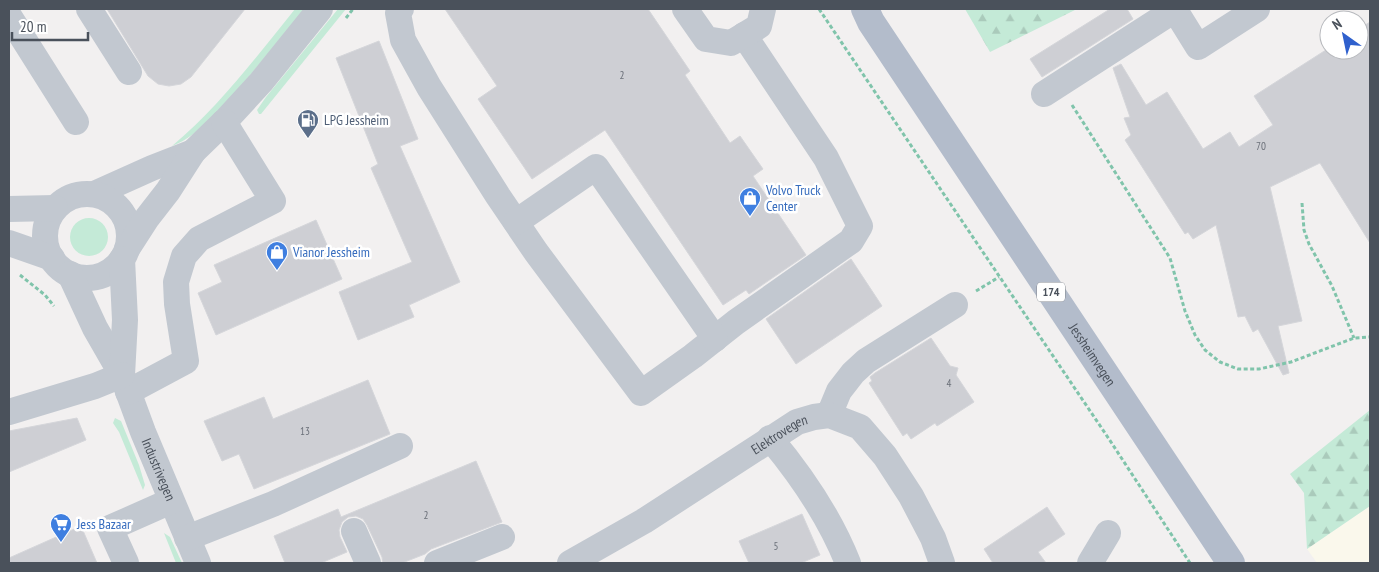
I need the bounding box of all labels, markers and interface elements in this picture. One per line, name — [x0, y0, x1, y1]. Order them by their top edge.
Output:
scale bar — [12, 10, 89, 42]
north arrow — [1319, 10, 1369, 60]
text: N — [1329, 14, 1345, 34]
text: 20 m — [20, 17, 46, 36]
house number: 2 — [620, 68, 625, 82]
fuel station icon: LPG Jessheim — [296, 108, 320, 139]
place label: LPG Jessheim — [324, 111, 389, 129]
house number: 70 — [1256, 139, 1266, 153]
place label: Volvo Truck Center — [765, 181, 821, 215]
shop icon: Volvo Truck Center — [738, 186, 762, 217]
shop icon: Vianor Jessheim — [265, 240, 289, 271]
place label: Vianor Jessheim — [292, 243, 370, 261]
road number: 174 — [1037, 282, 1065, 302]
street label: Jessheimvegen — [1064, 319, 1120, 390]
house number: 4 — [947, 376, 952, 390]
street label: Elektrovegen — [748, 410, 809, 458]
house number: 13 — [300, 424, 310, 438]
street label: Industrivegen — [138, 435, 180, 503]
house number: 2 — [424, 508, 429, 522]
supermarket icon: Jess Bazaar — [49, 512, 73, 543]
place label: Jess Bazaar — [76, 515, 131, 533]
house number: 5 — [774, 539, 779, 553]

